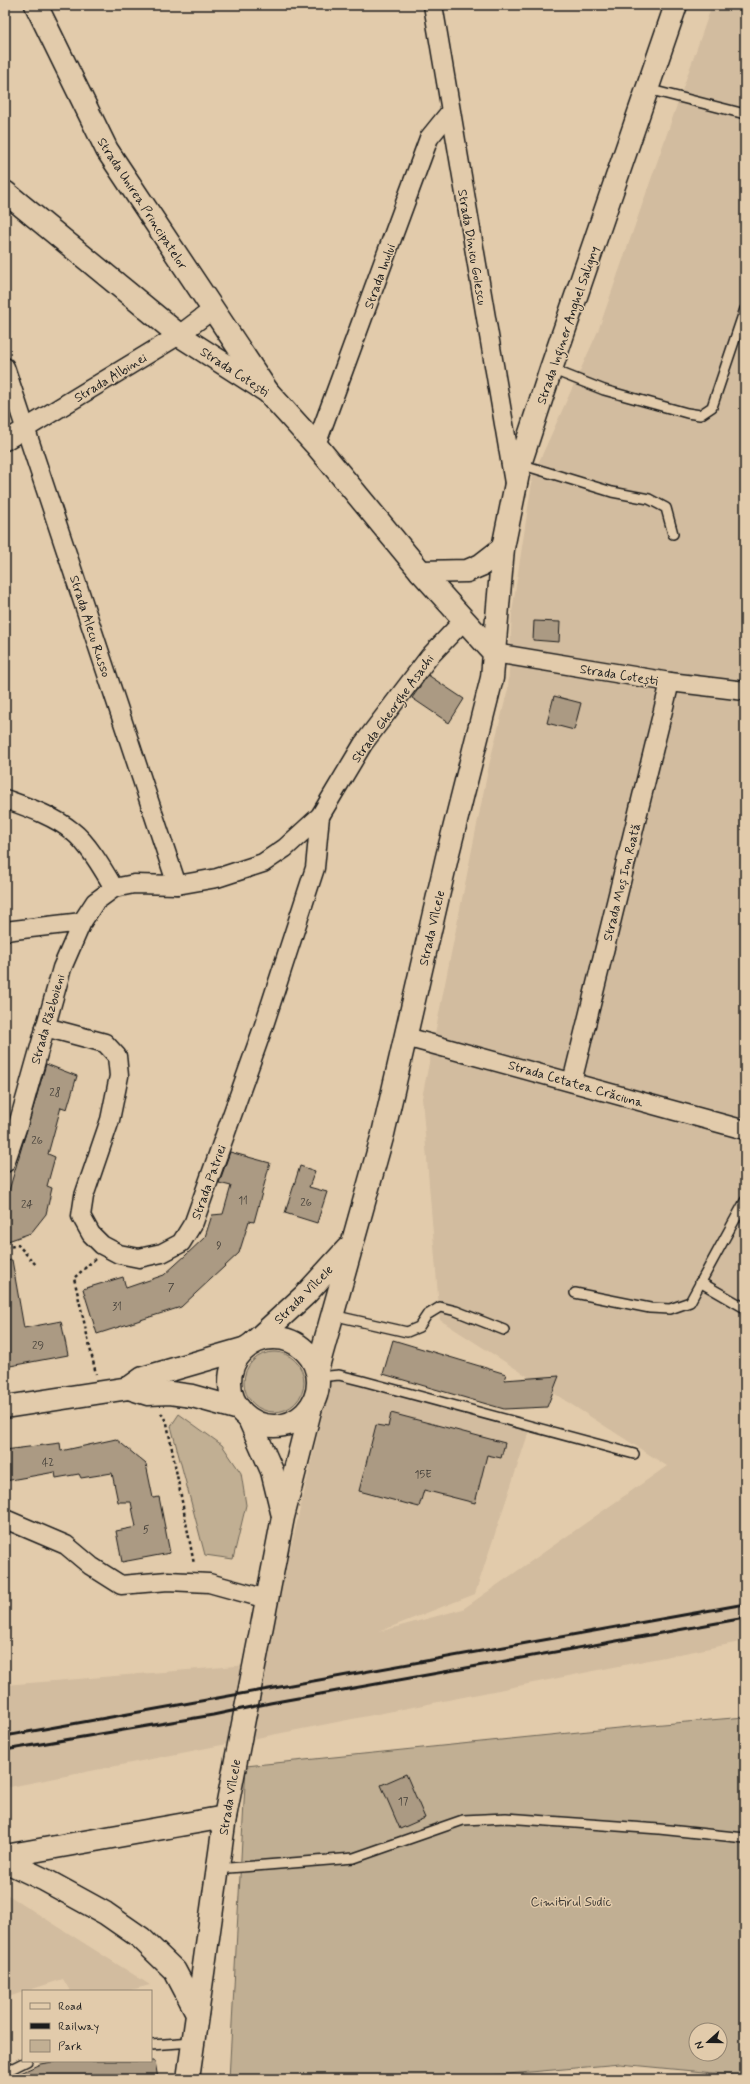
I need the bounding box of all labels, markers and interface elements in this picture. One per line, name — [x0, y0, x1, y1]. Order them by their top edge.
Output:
street label: Strada Unirea Principatelor — [93, 135, 191, 273]
street label: Strada Dinicu Golescu — [453, 188, 490, 307]
street label: Strada Inului — [361, 242, 400, 311]
street label: Strada Inginer Anghel Saligny — [533, 244, 605, 408]
street label: Strada Cotești — [196, 344, 272, 401]
street label: Strada Albinei — [71, 350, 150, 407]
street label: Strada Alecu Russo — [65, 573, 114, 680]
street label: Strada Gheorghe Asachi — [348, 651, 440, 768]
street label: Strada Cotești — [578, 661, 659, 690]
street label: Strada Moș Ion Roată — [600, 821, 645, 943]
street label: Strada Vîlcele — [416, 889, 449, 968]
street label: Strada Războieni — [27, 972, 69, 1066]
street label: Strada Cetatea Crăciuna — [506, 1057, 645, 1112]
house number: 28 — [49, 1086, 61, 1100]
house number: 26 — [31, 1134, 43, 1148]
street label: Strada Patriei — [188, 1143, 231, 1222]
house number: 11 — [238, 1194, 248, 1208]
house number: 26 — [300, 1196, 312, 1210]
house number: 24 — [21, 1198, 33, 1212]
house number: 9 — [216, 1239, 222, 1253]
street label: Strada Vîlcele — [271, 1262, 337, 1328]
house number: 7 — [168, 1281, 175, 1295]
house number: 31 — [112, 1300, 122, 1314]
house number: 29 — [32, 1339, 44, 1353]
house number: 42 — [42, 1456, 54, 1470]
house number: 15E — [414, 1468, 432, 1482]
house number: 5 — [143, 1523, 150, 1537]
street label: Strada Vîlcele — [215, 1758, 246, 1837]
house number: 17 — [398, 1795, 409, 1809]
park label: Cimitirul Sudic — [530, 1894, 612, 1911]
legend — [22, 1990, 152, 2062]
text: Road — [58, 1999, 82, 2015]
text: Railway — [58, 2019, 100, 2035]
north arrow — [688, 2022, 728, 2062]
text: Park — [58, 2039, 82, 2055]
text: N — [692, 2039, 707, 2051]

